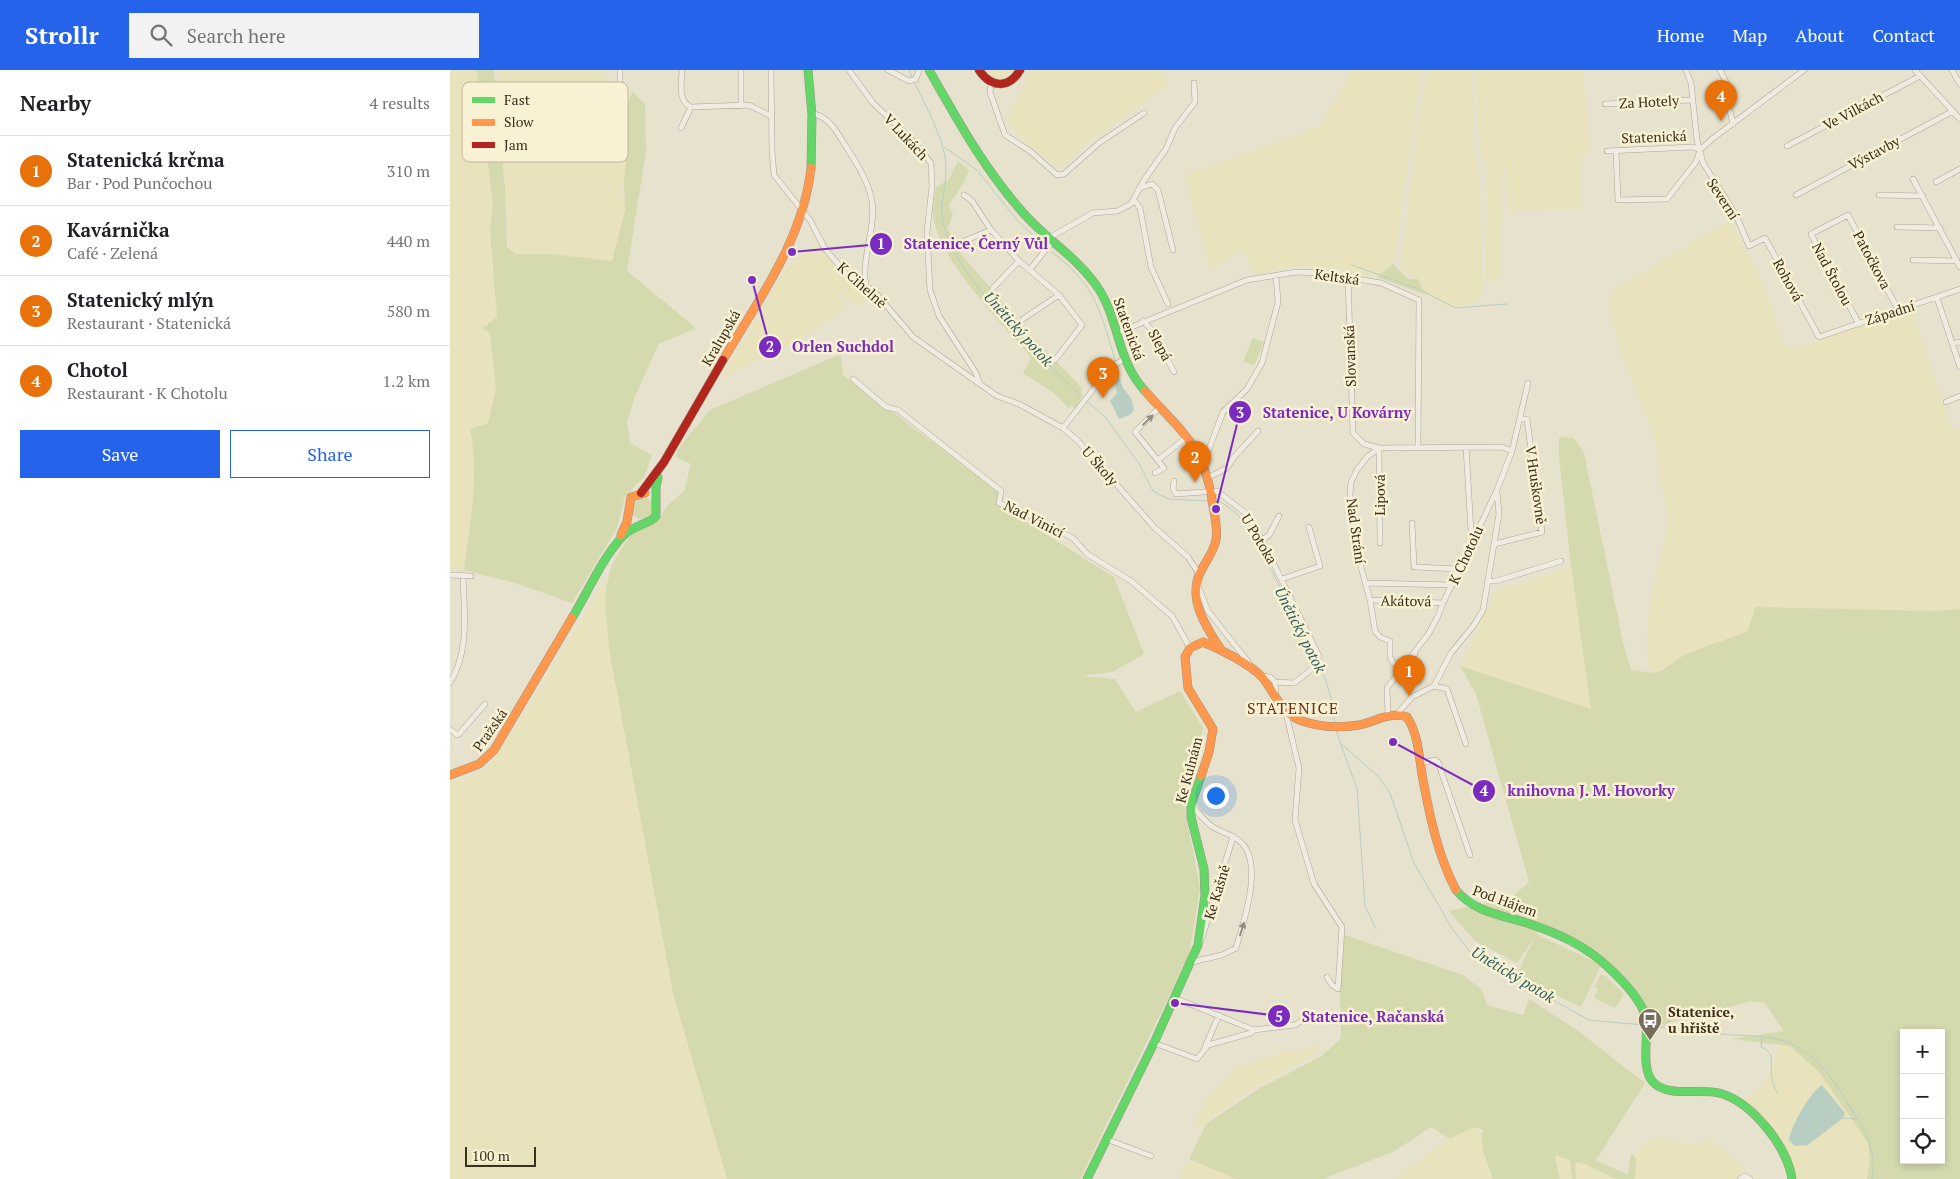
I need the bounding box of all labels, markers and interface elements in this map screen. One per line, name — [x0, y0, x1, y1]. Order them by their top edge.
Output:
search box — [129, 13, 479, 58]
text: Strollr — [25, 19, 99, 51]
icon: search — [147, 21, 175, 49]
text: Search here — [187, 23, 286, 48]
text: Home — [1657, 23, 1704, 47]
text: Map — [1732, 23, 1767, 47]
text: About — [1795, 23, 1844, 47]
text: Contact — [1872, 23, 1935, 47]
pin: 4 — [1705, 80, 1737, 121]
legend — [462, 82, 628, 162]
street label: Ve Vilkách — [1819, 87, 1886, 134]
text: Nearby — [20, 89, 91, 117]
text: Fast — [504, 90, 531, 109]
street label: Za Hotely — [1618, 90, 1681, 113]
text: 4 results — [370, 92, 430, 114]
street label: V Lukách — [880, 109, 933, 164]
text: Slow — [504, 112, 534, 131]
street label: Statenická — [1621, 126, 1687, 147]
street label: Výstavby — [1845, 131, 1904, 174]
text: Jam — [504, 135, 528, 154]
text: Statenická krčma — [67, 147, 225, 172]
text: 1 — [31, 160, 41, 182]
text: 310 m — [387, 160, 430, 182]
text: Bar · Pod Punčochou — [67, 172, 212, 194]
street label: Severní — [1703, 174, 1744, 224]
text: Kavárnička — [67, 217, 170, 242]
street label: Patočkova — [1849, 227, 1896, 292]
callout: Statenice, Černý Vůl — [868, 229, 1058, 259]
text: 2 — [31, 230, 41, 252]
text: 440 m — [387, 230, 430, 252]
text: 1 — [877, 233, 885, 253]
text: Statenice, Černý Vůl — [904, 233, 1048, 253]
street label: Nad Štolou — [1808, 239, 1857, 309]
text: Café · Zelená — [67, 242, 158, 264]
street label: Rohová — [1769, 255, 1808, 305]
street label: K Cihelně — [833, 257, 891, 312]
street label: Keltská — [1313, 264, 1361, 289]
text: Statenický mlýn — [67, 287, 214, 312]
water label: Únětický potok — [980, 287, 1058, 371]
street label: Statenická — [1109, 295, 1150, 363]
street label: Západní — [1863, 295, 1918, 329]
text: 3 — [31, 300, 41, 322]
text: 580 m — [387, 300, 430, 322]
street label: Kralupská — [697, 306, 744, 369]
text: Restaurant · Statenická — [67, 312, 231, 334]
street label: Slepá — [1144, 325, 1177, 364]
street label: Slovanská — [1339, 325, 1360, 387]
callout: Orlen Suchdol — [757, 332, 904, 362]
text: 2 — [766, 336, 774, 356]
text: Orlen Suchdol — [792, 336, 894, 356]
text: Chotol — [67, 357, 128, 382]
pin: 3 — [1087, 357, 1119, 398]
text: 4 — [31, 370, 41, 392]
text: 1.2 km — [383, 370, 430, 392]
text: Restaurant · K Chotolu — [67, 382, 228, 404]
callout: Statenice, U Kovárny — [1227, 397, 1421, 427]
text: 3 — [1236, 402, 1244, 422]
text: Statenice, U Kovárny — [1263, 402, 1412, 422]
one-way arrow — [1142, 414, 1154, 426]
button: Save — [20, 430, 220, 478]
button: Share — [230, 430, 430, 478]
pin: 2 — [1179, 441, 1211, 482]
street label: U Školy — [1078, 442, 1123, 490]
street label: V Hruškovně — [1522, 444, 1551, 525]
street label: Lipová — [1370, 474, 1389, 516]
street label: Nad Vinicí — [1001, 495, 1068, 542]
street label: Nad Strání — [1342, 497, 1371, 566]
street label: U Potoka — [1237, 510, 1282, 567]
street label: K Chotolu — [1444, 522, 1487, 587]
water label: Únětický potok — [1271, 583, 1332, 677]
street label: Akátová — [1380, 591, 1432, 610]
pin: 1 — [1393, 655, 1425, 696]
district label: STATENICE — [1247, 697, 1339, 719]
street label: Pražská — [468, 705, 511, 755]
street label: Ke Kulnám — [1171, 735, 1206, 805]
callout: knihovna J. M. Hovorky — [1471, 776, 1685, 806]
text: 4 — [1480, 780, 1489, 800]
text: knihovna J. M. Hovorky — [1507, 780, 1676, 800]
your location — [1203, 783, 1229, 809]
street label: Ke Kašně — [1199, 862, 1234, 922]
street label: Pod Hájem — [1470, 880, 1540, 921]
one-way arrow — [1238, 921, 1246, 936]
water label: Únětický potok — [1468, 941, 1560, 1007]
callout: Statenice, Račanská — [1267, 1001, 1455, 1031]
place label: Statenice, u hřiště — [1668, 1002, 1734, 1037]
text: 5 — [1275, 1006, 1283, 1026]
text: Statenice, Račanská — [1302, 1006, 1445, 1026]
bus stop icon: Statenice, u hřiště — [1637, 1007, 1663, 1041]
map controls — [1900, 1029, 1945, 1164]
button: + — [1900, 1029, 1945, 1074]
button: − — [1900, 1074, 1945, 1119]
button: locate — [1900, 1119, 1945, 1164]
scale bar — [465, 1144, 536, 1167]
text: 100 m — [472, 1146, 510, 1165]

